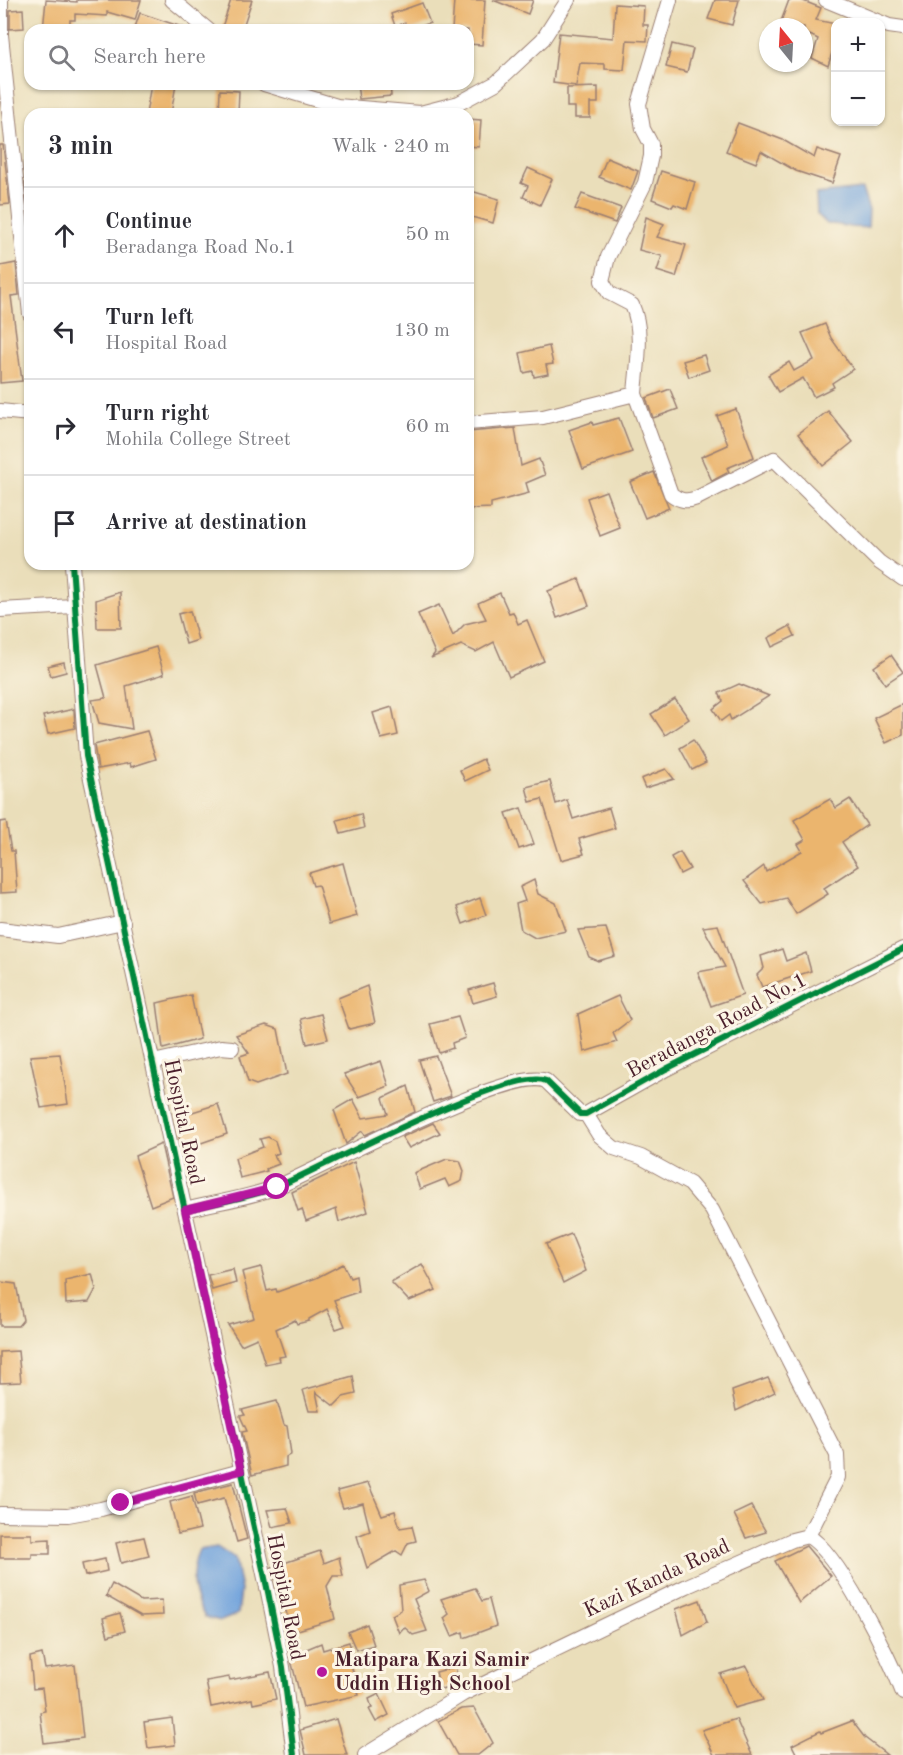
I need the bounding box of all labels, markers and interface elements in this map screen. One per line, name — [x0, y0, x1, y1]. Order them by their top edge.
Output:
north arrow — [759, 18, 813, 72]
map controls — [831, 18, 885, 126]
button: + — [831, 18, 885, 72]
search box — [24, 24, 474, 90]
icon: search — [45, 41, 78, 74]
text: Search here — [93, 46, 206, 68]
button: − — [831, 72, 885, 126]
text: 3 min — [48, 134, 113, 160]
text: Walk · 240 m — [331, 137, 450, 157]
text: Continue — [105, 211, 192, 233]
icon: ahead — [48, 219, 81, 252]
text: 50 m — [405, 225, 450, 245]
text: Beradanga Road No.1 — [105, 238, 296, 258]
text: Turn left — [105, 307, 194, 329]
icon: left — [48, 315, 81, 348]
text: 130 m — [394, 321, 450, 341]
text: Hospital Road — [105, 334, 228, 354]
text: Turn right — [105, 403, 209, 425]
icon: right — [48, 411, 81, 444]
text: 60 m — [405, 417, 450, 437]
text: Mohila College Street — [105, 430, 291, 450]
icon: arrive — [48, 507, 81, 540]
text: Arrive at destination — [105, 512, 307, 534]
street label: Beradanga Road No.1 — [623, 970, 811, 1082]
street label: Hospital Road — [159, 1057, 207, 1187]
route start — [263, 1173, 289, 1199]
route end — [107, 1489, 133, 1515]
street label: Hospital Road — [262, 1532, 308, 1662]
street label: Kazi Kanda Road — [581, 1536, 733, 1622]
place label: Matipara Kazi Samir Uddin High School — [334, 1650, 529, 1695]
marker: Matipara Kazi Samir Uddin High School — [315, 1665, 329, 1679]

